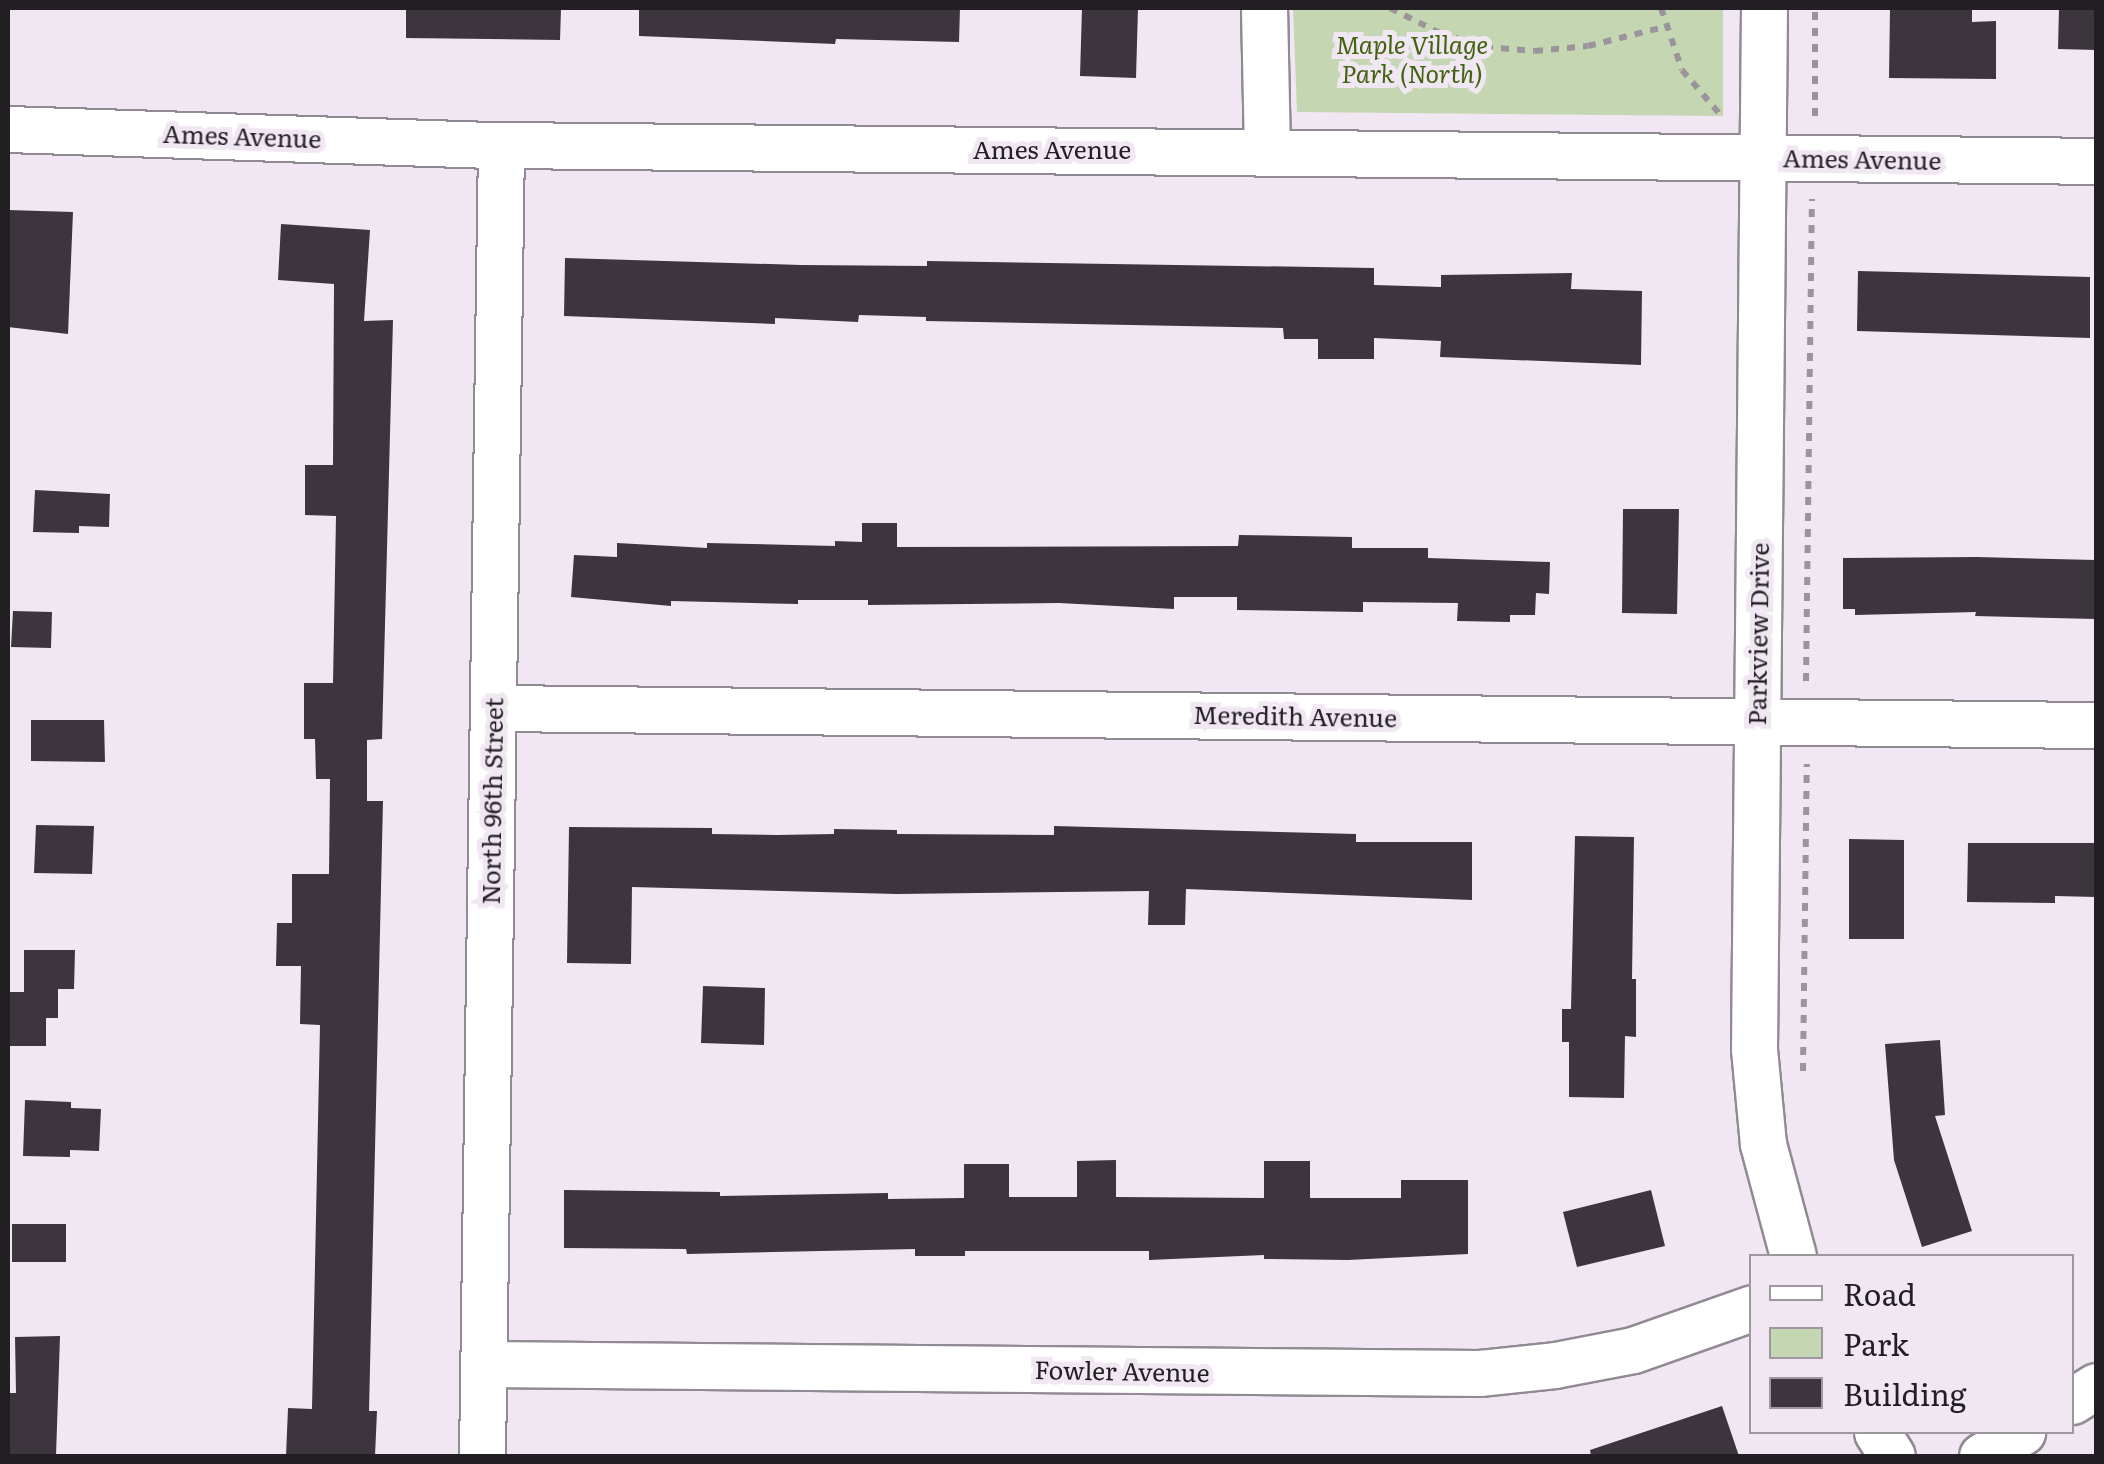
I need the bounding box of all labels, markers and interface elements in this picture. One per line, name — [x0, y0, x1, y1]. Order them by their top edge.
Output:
park label: Maple Village Park (North) — [1336, 30, 1488, 89]
street label: Ames Avenue — [162, 118, 322, 154]
street label: Ames Avenue — [973, 134, 1131, 164]
street label: Ames Avenue — [1782, 143, 1942, 175]
street label: Parkview Drive — [1741, 542, 1775, 726]
street label: North 96th Street — [475, 697, 509, 905]
street label: Meredith Avenue — [1193, 699, 1397, 733]
legend — [1749, 1254, 2074, 1434]
text: Road — [1843, 1271, 1916, 1315]
text: Park — [1843, 1321, 1909, 1365]
street label: Fowler Avenue — [1034, 1354, 1210, 1388]
text: Building — [1843, 1371, 1967, 1415]

